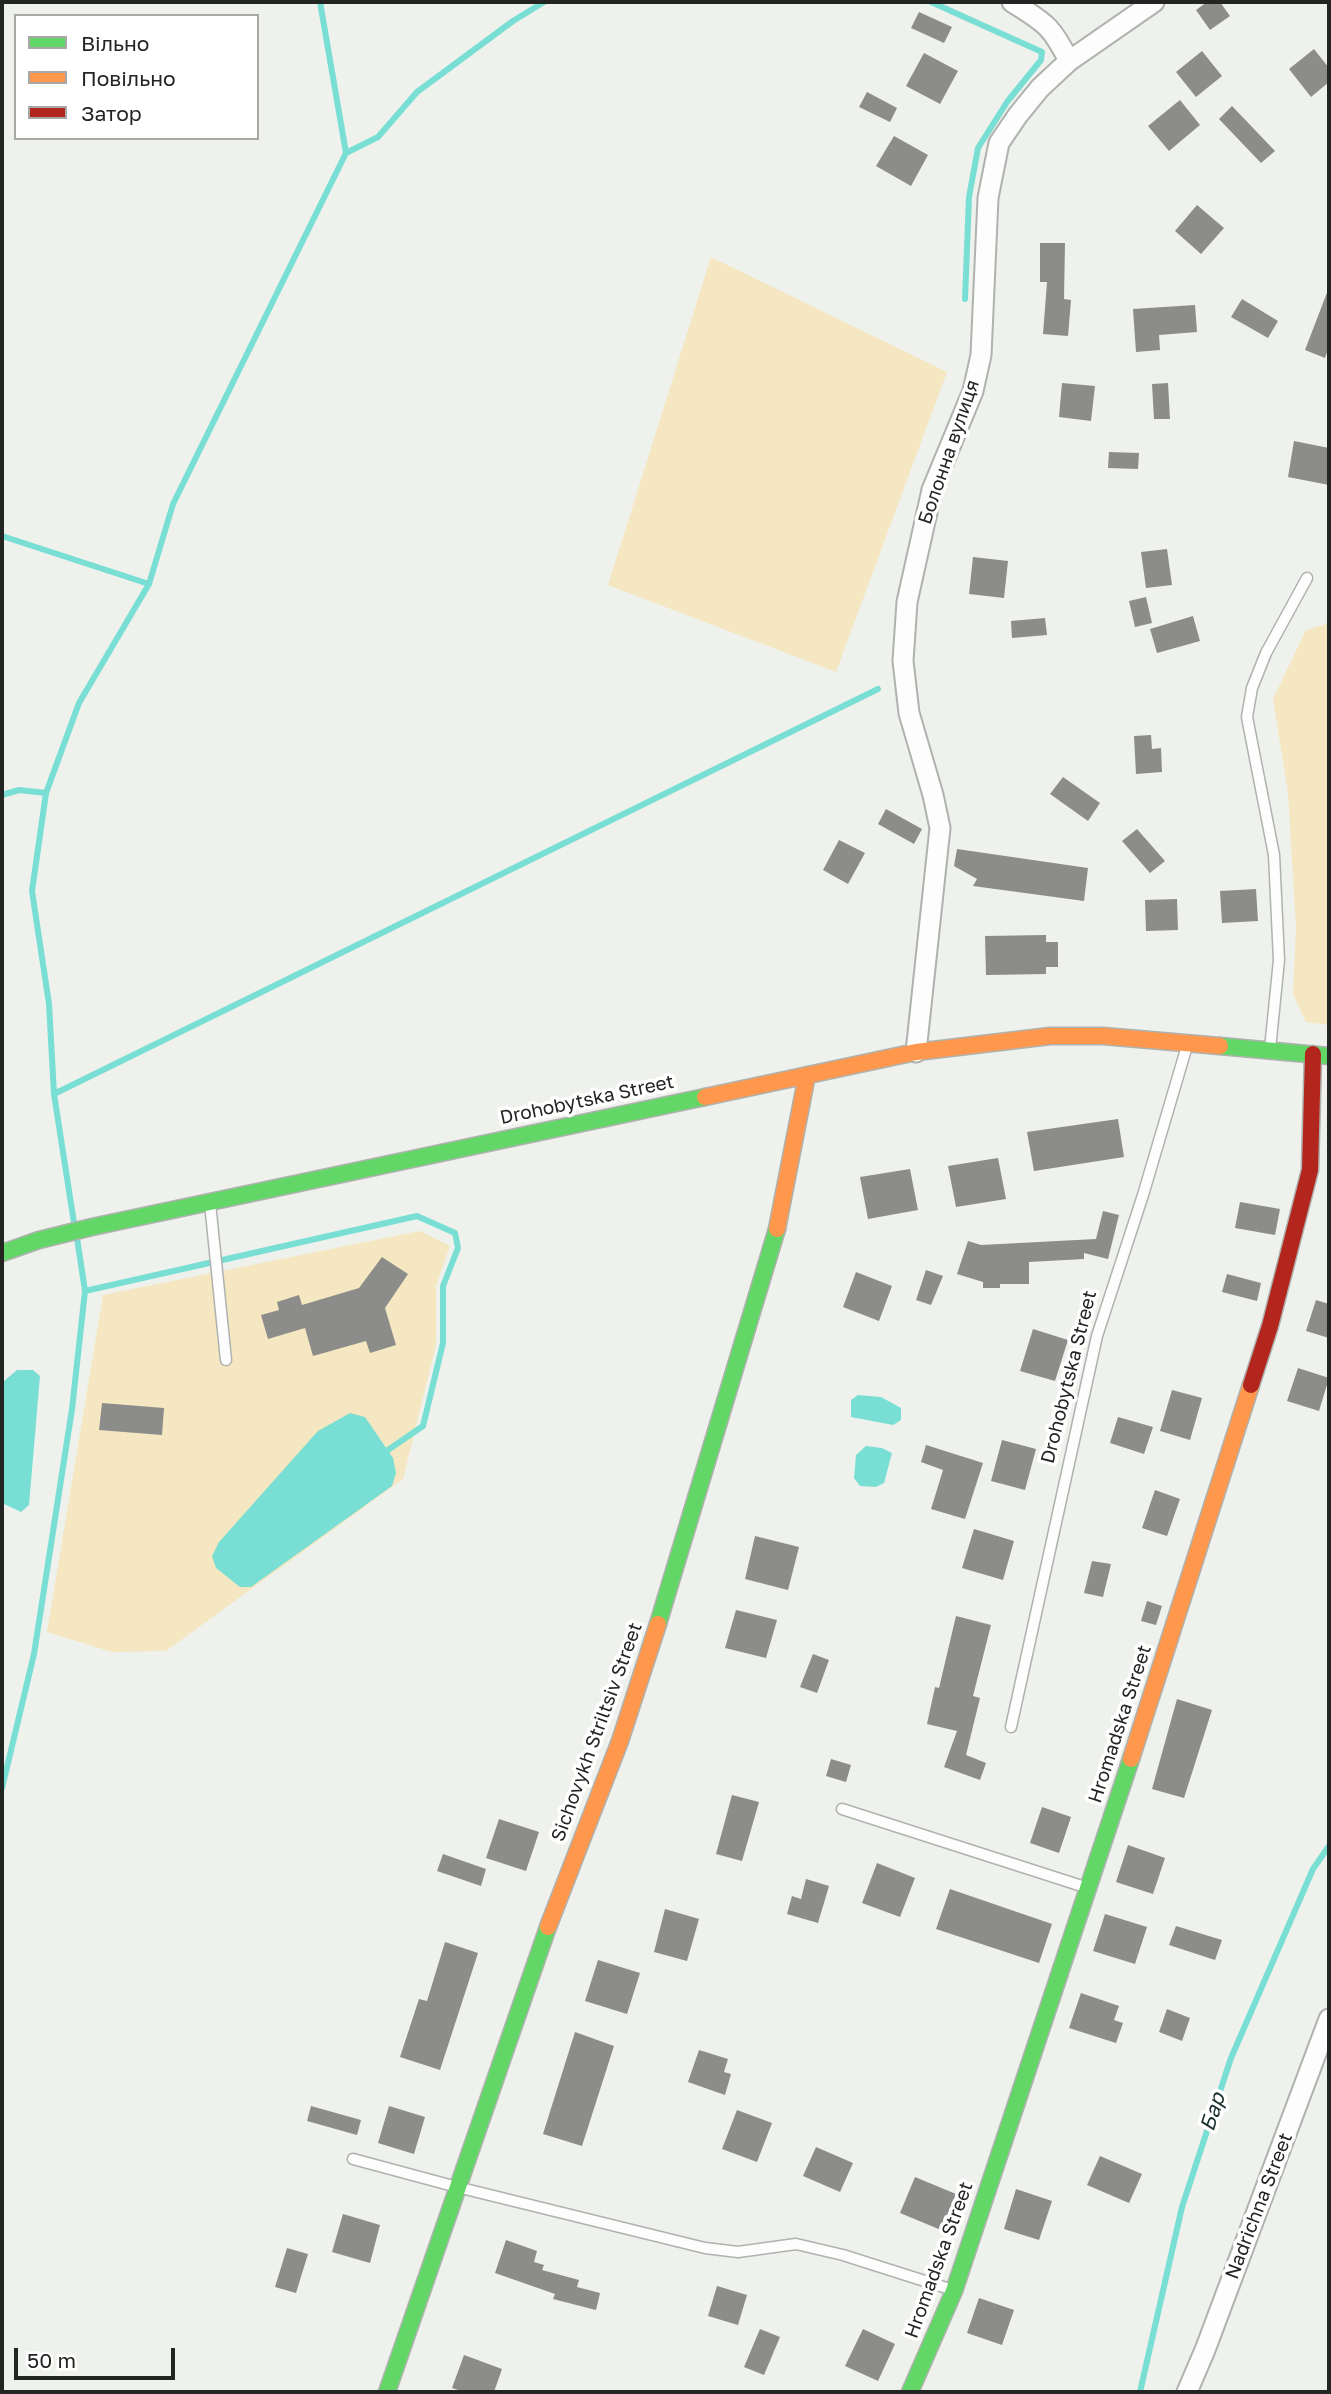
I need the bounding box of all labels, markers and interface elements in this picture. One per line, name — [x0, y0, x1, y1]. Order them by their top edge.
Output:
legend — [14, 14, 259, 140]
text: Вільно — [81, 30, 149, 56]
text: Повільно — [81, 65, 176, 91]
text: Затор — [81, 100, 142, 126]
street label: Болонна вулиця — [914, 377, 984, 527]
street label: Drohobytska Street — [498, 1070, 676, 1130]
street label: Drohobytska Street — [1036, 1288, 1102, 1466]
street label: Sichovykh Striltsiv Street — [547, 1619, 647, 1845]
street label: Hromadska Street — [1084, 1642, 1156, 1806]
water label: Бар — [1195, 2090, 1231, 2134]
street label: Nadrichna Street — [1221, 2130, 1297, 2282]
street label: Hromadska Street — [900, 2179, 978, 2341]
scale bar — [18, 2334, 178, 2378]
text: 50 m — [27, 2347, 76, 2373]

